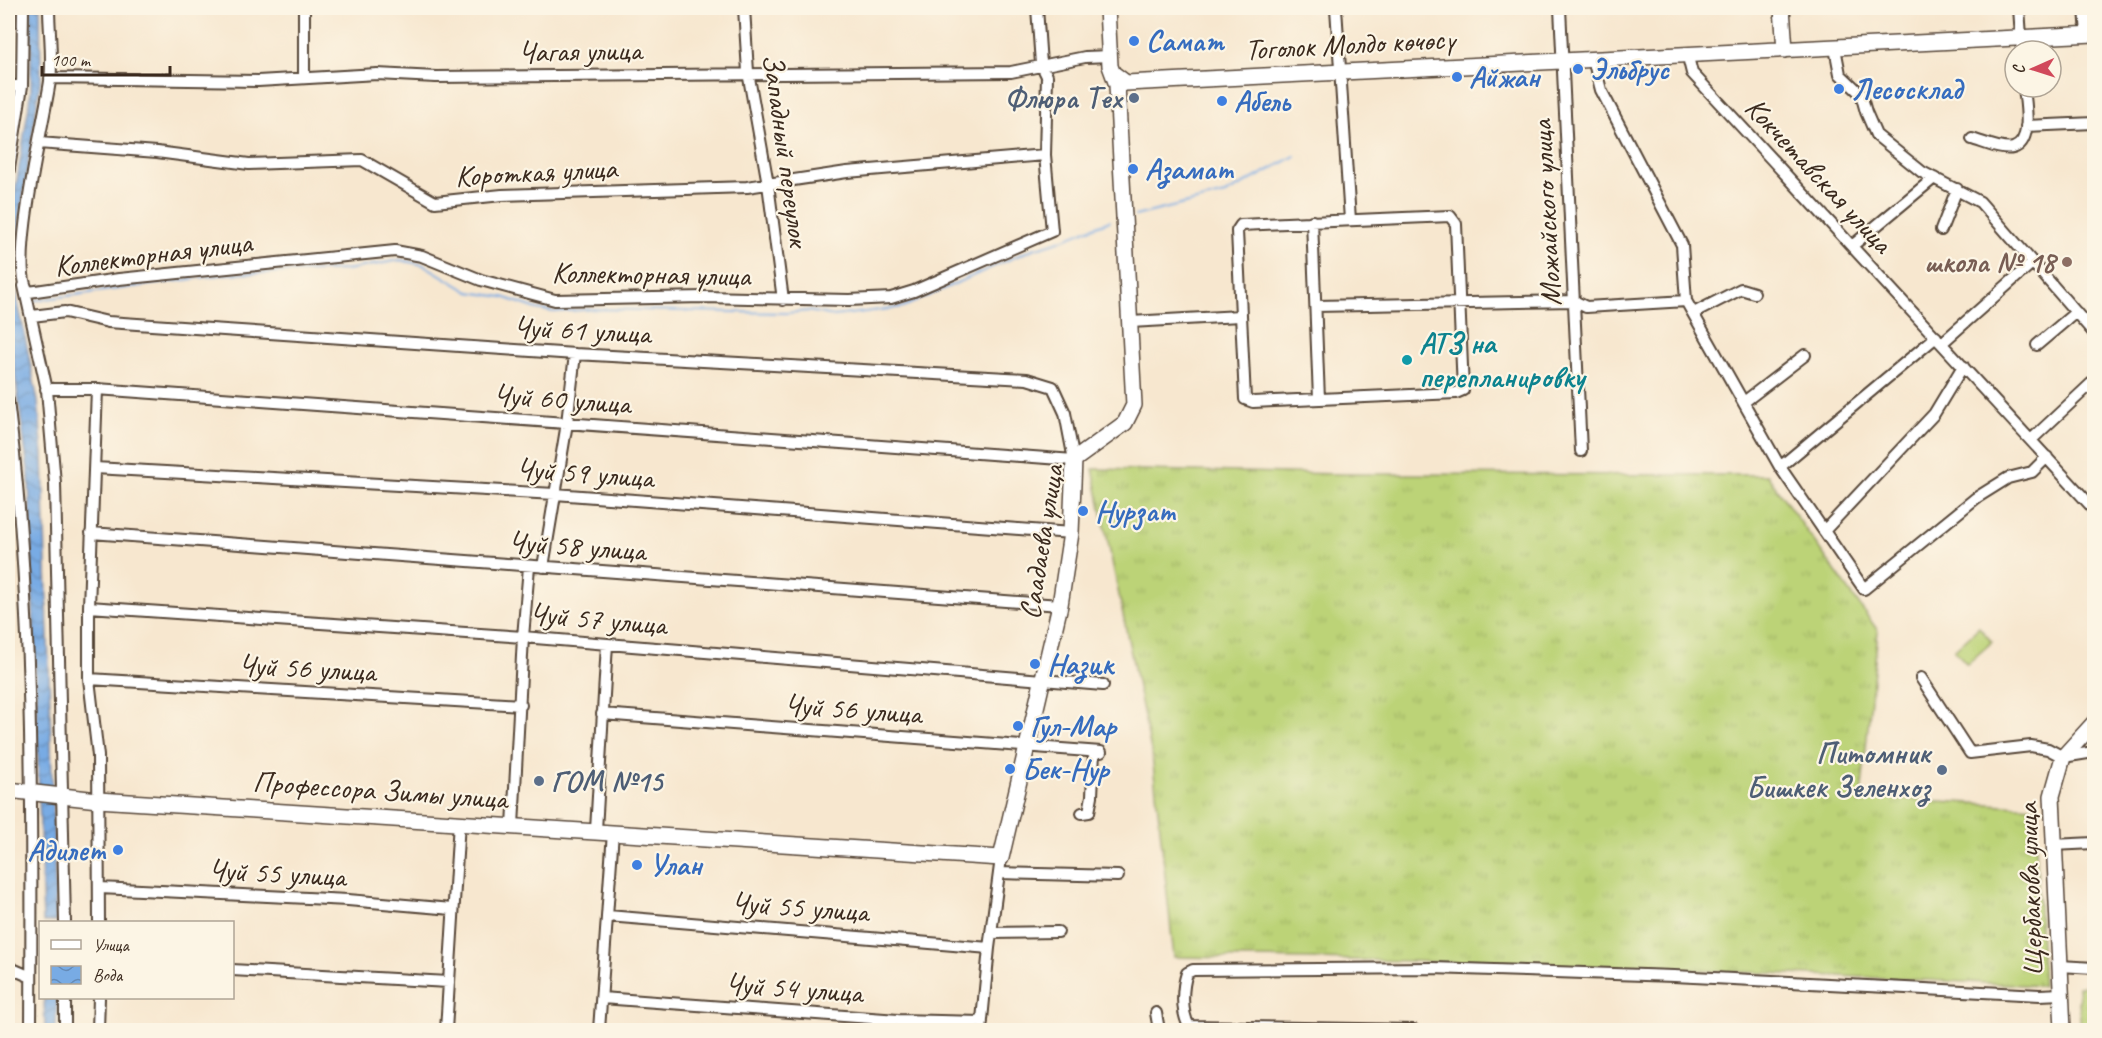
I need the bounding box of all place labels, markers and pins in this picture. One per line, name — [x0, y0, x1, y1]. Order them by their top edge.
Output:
place label: Самат — [1146, 22, 1225, 60]
marker: Самат — [1127, 34, 1141, 48]
place label: Эльбрус — [1590, 50, 1670, 88]
place label: Айжан — [1469, 58, 1541, 96]
marker: Эльбрус — [1571, 62, 1585, 76]
marker: Айжан — [1450, 70, 1464, 84]
place label: Лесосклад — [1851, 70, 1966, 108]
place label: Флюра Тех — [1005, 79, 1124, 117]
place label: Абель — [1234, 82, 1292, 120]
marker: Лесосклад — [1832, 82, 1846, 96]
marker: Флюра Тех — [1127, 91, 1141, 105]
marker: Абель — [1215, 94, 1229, 108]
place label: Азамат — [1145, 150, 1234, 189]
marker: Азамат — [1126, 162, 1140, 176]
place label: школа № 18 — [1924, 243, 2058, 281]
marker: школа № 18 — [2060, 255, 2074, 269]
place label: АТЗ на перепланировку — [1419, 324, 1587, 396]
marker: АТЗ на перепланировку — [1400, 353, 1414, 367]
place label: Нурзат — [1095, 492, 1177, 531]
marker: Нурзат — [1076, 504, 1090, 518]
place label: Назик — [1047, 645, 1115, 684]
marker: Назик — [1028, 657, 1042, 671]
place label: Гул-Мар — [1030, 707, 1119, 745]
marker: Гул-Мар — [1011, 719, 1025, 733]
place label: Питомник Бишкек Зеленхоз — [1746, 734, 1933, 807]
place label: Бек-Нур — [1022, 750, 1111, 788]
place label: ГОМ №15 — [551, 762, 665, 800]
marker: Бек-Нур — [1003, 762, 1017, 776]
marker: Питомник Бишкек Зеленхоз — [1935, 763, 1949, 777]
marker: ГОМ №15 — [532, 774, 546, 788]
place label: Адилет — [28, 831, 107, 869]
marker: Адилет — [111, 843, 125, 857]
place label: Улан — [649, 846, 704, 884]
marker: Улан — [630, 858, 644, 872]

